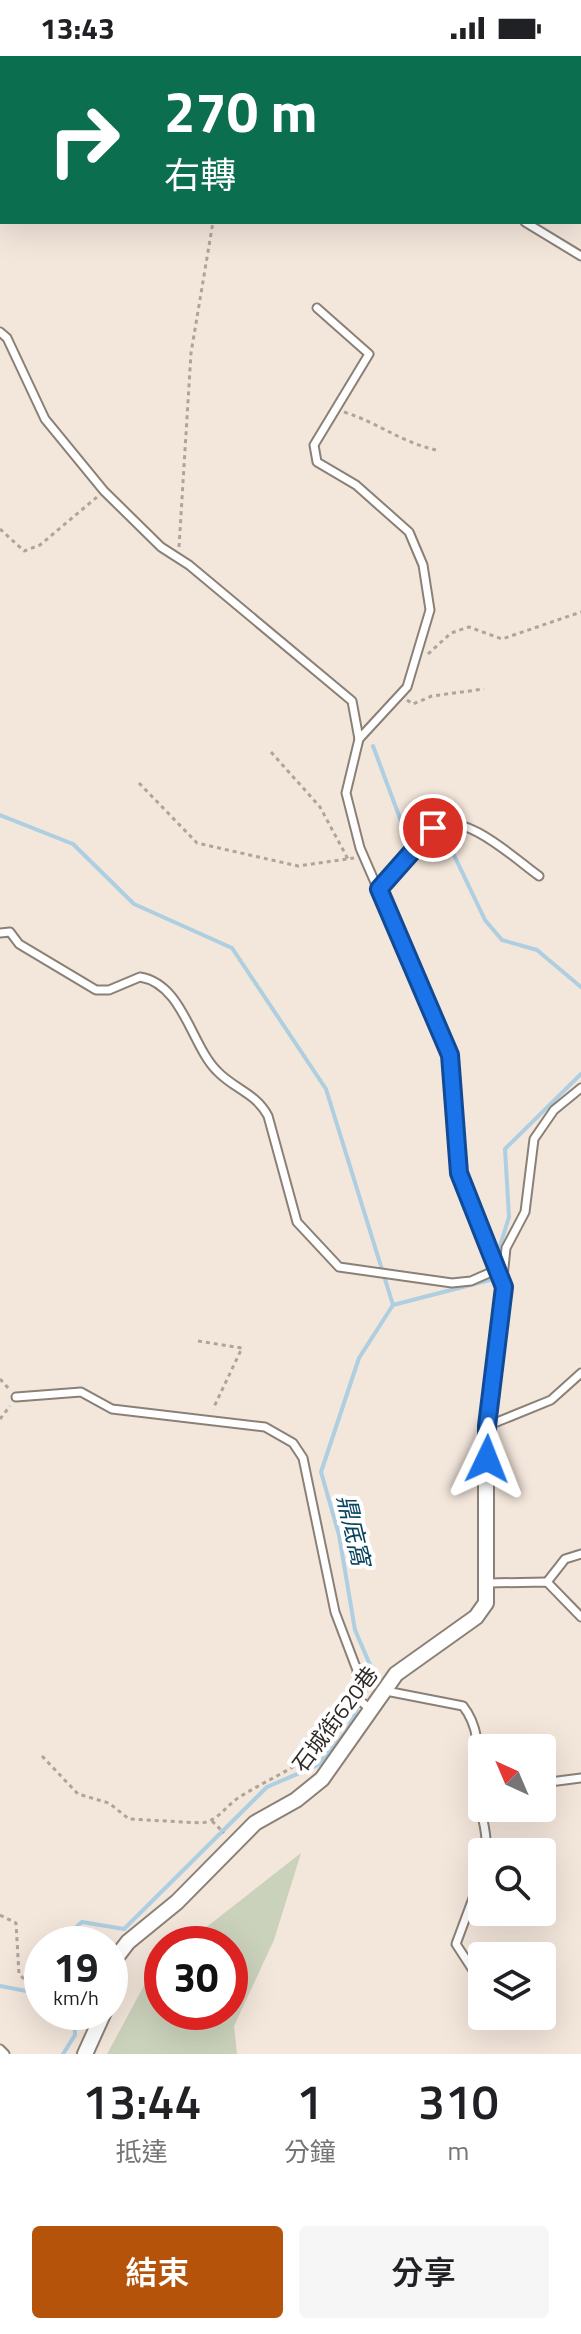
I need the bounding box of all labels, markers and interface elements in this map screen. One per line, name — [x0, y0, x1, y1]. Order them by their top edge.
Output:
text: 13:43 — [40, 5, 115, 51]
text: 270 m — [164, 69, 317, 154]
icon: right — [32, 88, 136, 192]
text: 右轉 — [164, 147, 236, 202]
pin — [399, 794, 467, 862]
icon: arrive — [411, 806, 455, 850]
position arrow — [445, 1417, 529, 1501]
water label: 鼎底窩 — [328, 1491, 381, 1573]
street label: 石城街620巷 — [284, 1659, 386, 1779]
north arrow — [468, 1734, 556, 1822]
map controls — [468, 1734, 556, 2030]
button: search — [468, 1838, 556, 1926]
speed limit sign: 30 — [144, 1926, 248, 2030]
text: 19 — [54, 1937, 98, 1998]
button: layers — [468, 1942, 556, 2030]
text: km/h — [53, 1982, 99, 2013]
text: 13:44 — [82, 2065, 201, 2138]
text: 1 — [296, 2065, 323, 2138]
text: 310 — [418, 2065, 499, 2138]
text: m — [447, 2131, 469, 2170]
text: 抵達 — [116, 2132, 168, 2171]
text: 分鐘 — [284, 2132, 336, 2171]
button: 結束 — [32, 2226, 283, 2318]
button: 分享 — [299, 2226, 549, 2318]

